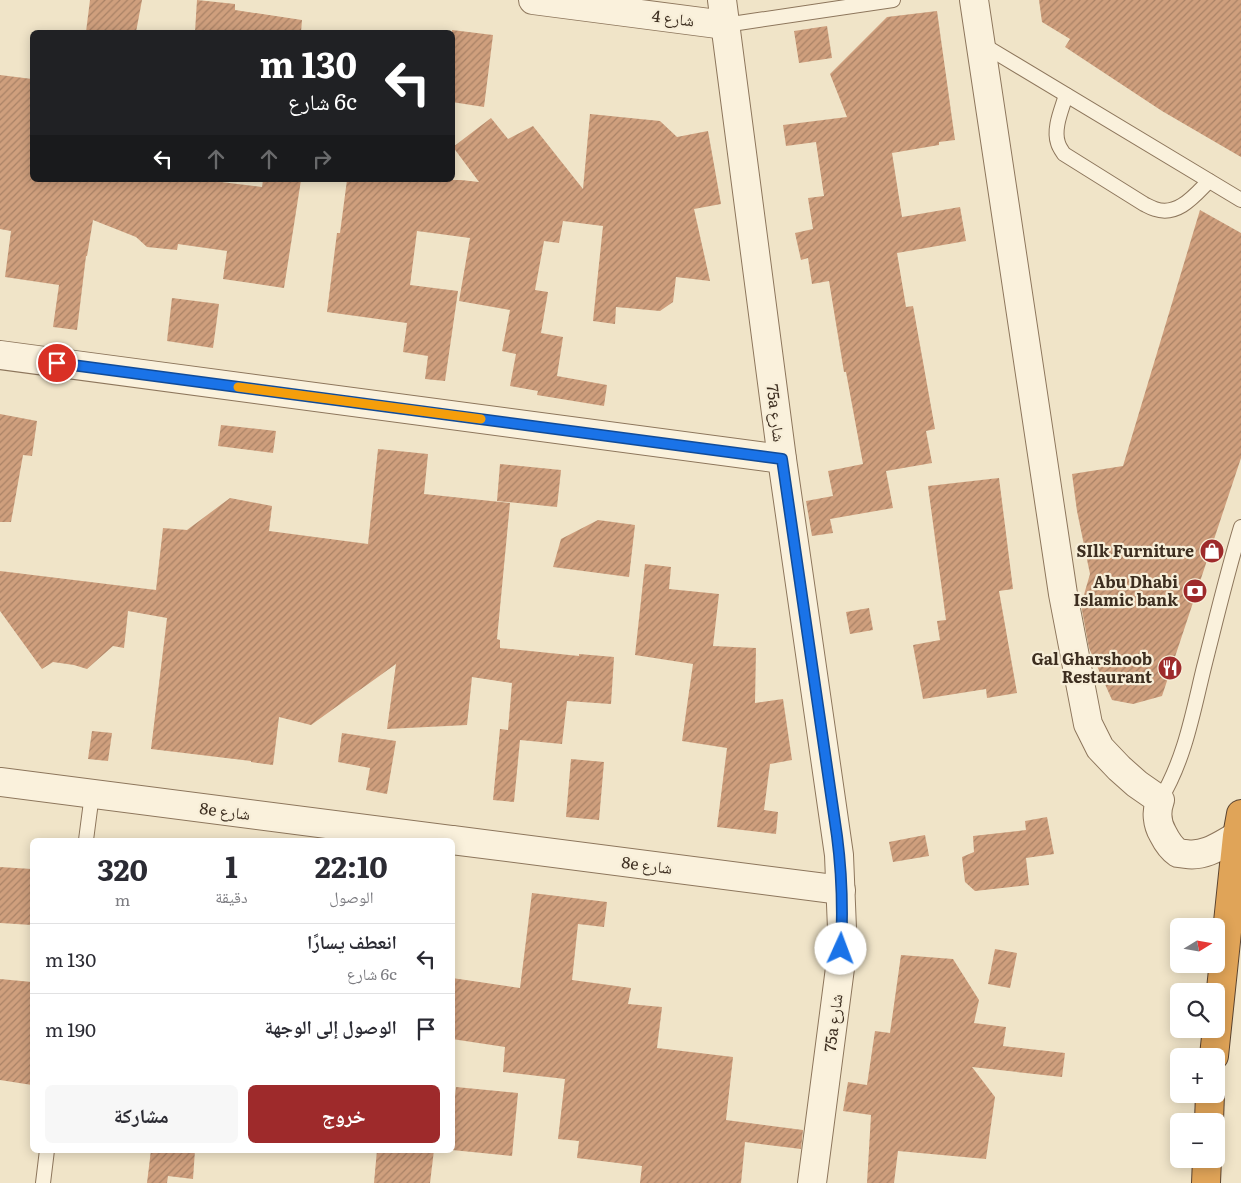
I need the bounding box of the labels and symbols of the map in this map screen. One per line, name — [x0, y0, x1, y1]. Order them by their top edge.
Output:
street label: شارع 4 — [651, 3, 696, 32]
pin — [36, 342, 78, 384]
street label: 75a شارع — [762, 383, 792, 443]
place label: SIlk Furniture — [1076, 538, 1194, 562]
shop icon: SIlk Furniture — [1199, 538, 1225, 564]
place label: Abu Dhabi Islamic bank — [1074, 569, 1178, 611]
bank icon: Abu Dhabi Islamic bank — [1182, 578, 1208, 604]
place label: Gal Gharshoob Restaurant — [1031, 646, 1152, 688]
restaurant icon: Gal Gharshoob Restaurant — [1157, 655, 1183, 681]
street label: 8e شارع — [198, 795, 252, 825]
street label: 8e شارع — [620, 849, 674, 879]
north arrow — [1170, 918, 1225, 972]
position arrow — [814, 922, 866, 974]
street label: 75a شارع — [817, 993, 847, 1053]

